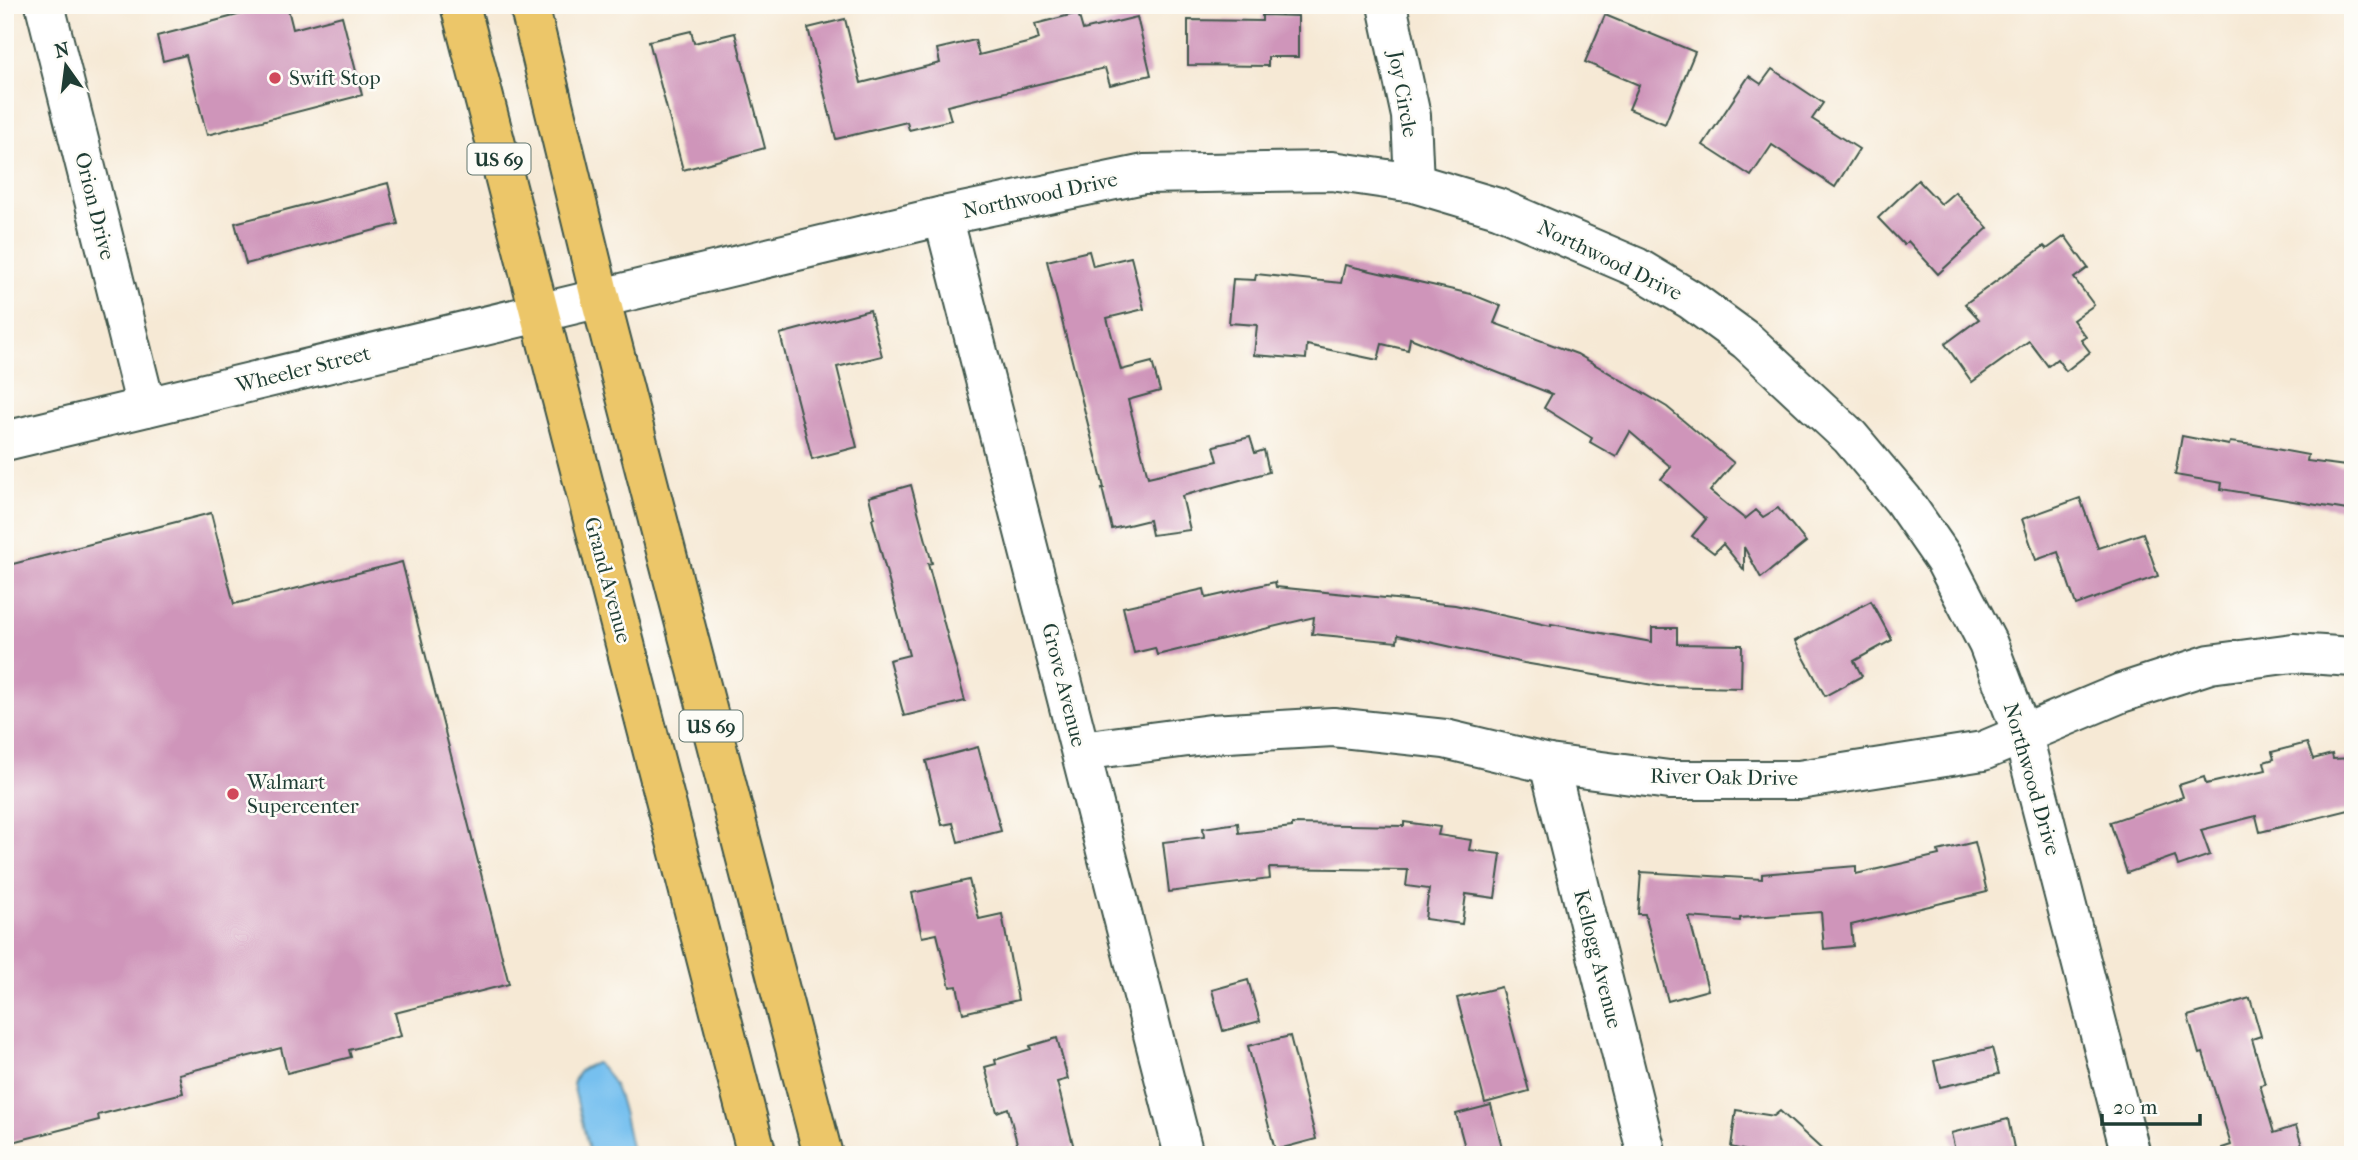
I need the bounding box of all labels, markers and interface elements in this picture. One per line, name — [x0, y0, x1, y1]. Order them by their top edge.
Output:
north arrow — [32, 32, 102, 102]
text: N — [52, 38, 72, 63]
street label: Joy Circle — [1383, 47, 1422, 139]
place label: Swift Stop — [289, 66, 381, 90]
marker: Swift Stop — [267, 70, 283, 86]
road number: US 69 — [468, 144, 530, 174]
street label: Orion Drive — [70, 150, 120, 262]
street label: Northwood Drive — [960, 167, 1120, 223]
street label: Northwood Drive — [1534, 215, 1686, 305]
street label: Wheeler Street — [232, 341, 373, 398]
street label: Grand Avenue — [580, 514, 636, 646]
street label: Grove Avenue — [1037, 621, 1091, 749]
street label: Northwood Drive — [1999, 700, 2065, 858]
road number: US 69 — [680, 710, 742, 741]
street label: River Oak Drive — [1650, 764, 1798, 790]
place label: Walmart Supercenter — [246, 770, 359, 818]
marker: Walmart Supercenter — [225, 786, 241, 802]
street label: Kellogg Avenue — [1569, 887, 1627, 1031]
scale bar — [2102, 1083, 2200, 1127]
text: 20 m — [2113, 1095, 2158, 1119]

